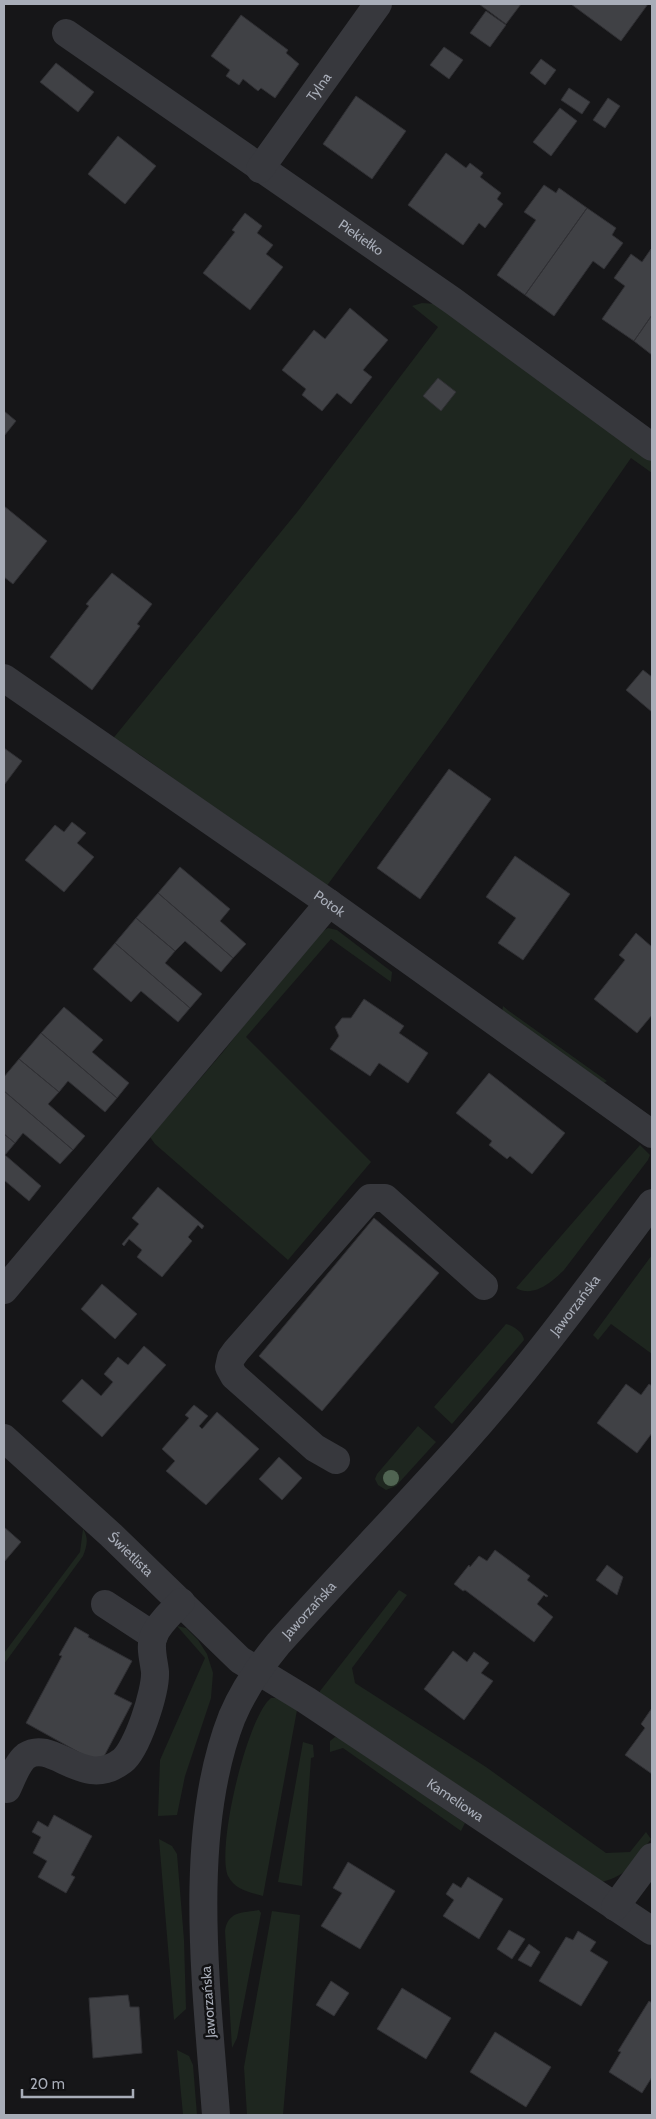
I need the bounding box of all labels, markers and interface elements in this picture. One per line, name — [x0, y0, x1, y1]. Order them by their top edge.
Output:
street label: Tylna — [302, 69, 335, 105]
street label: Piekiełko — [335, 215, 388, 260]
street label: Potok — [310, 886, 349, 921]
street label: Jaworzańska — [545, 1271, 604, 1340]
street label: Świetlista — [104, 1528, 158, 1581]
street label: Jaworzańska — [277, 1577, 340, 1644]
street label: Kameliowa — [424, 1774, 488, 1825]
street label: Jaworzańska — [196, 1965, 220, 2040]
scale bar — [22, 2066, 134, 2098]
text: 20 m — [30, 2075, 65, 2093]

